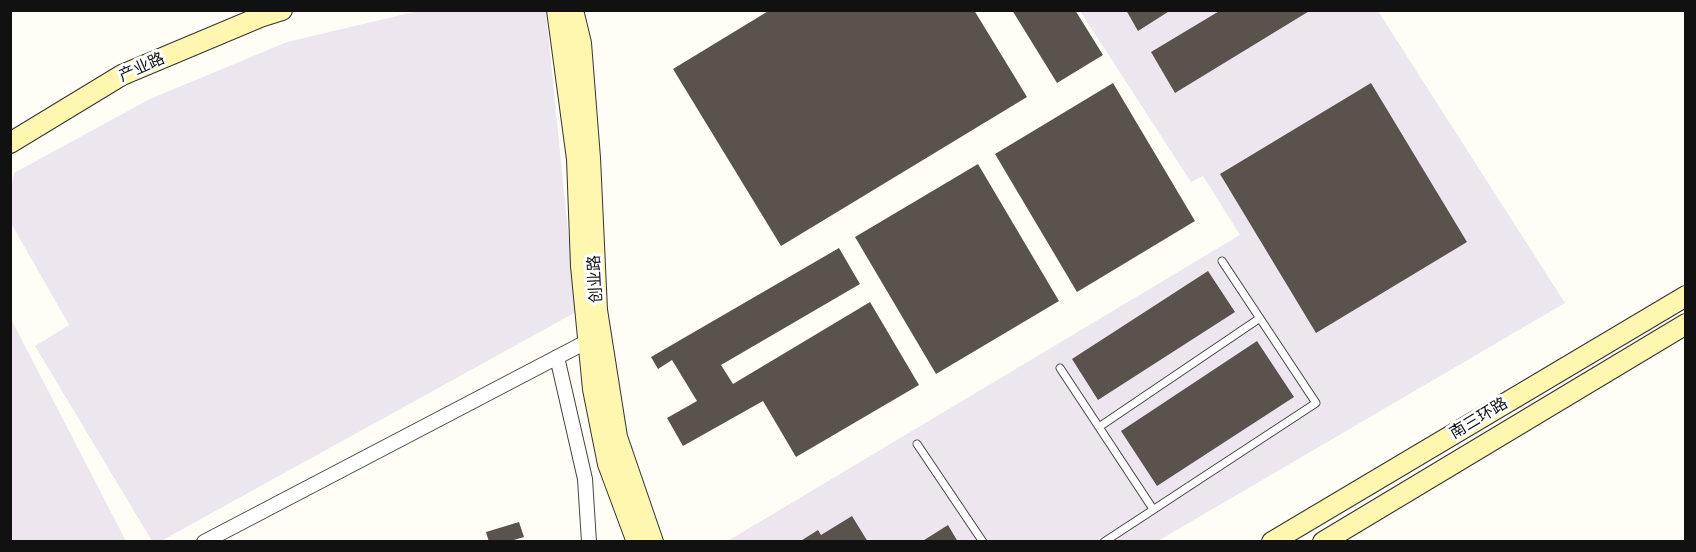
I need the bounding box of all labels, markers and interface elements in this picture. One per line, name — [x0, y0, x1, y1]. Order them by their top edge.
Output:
street label: 产业路 — [116, 49, 168, 87]
street label: 创业路 — [585, 255, 607, 303]
street label: 南三环路 — [1447, 394, 1511, 444]

